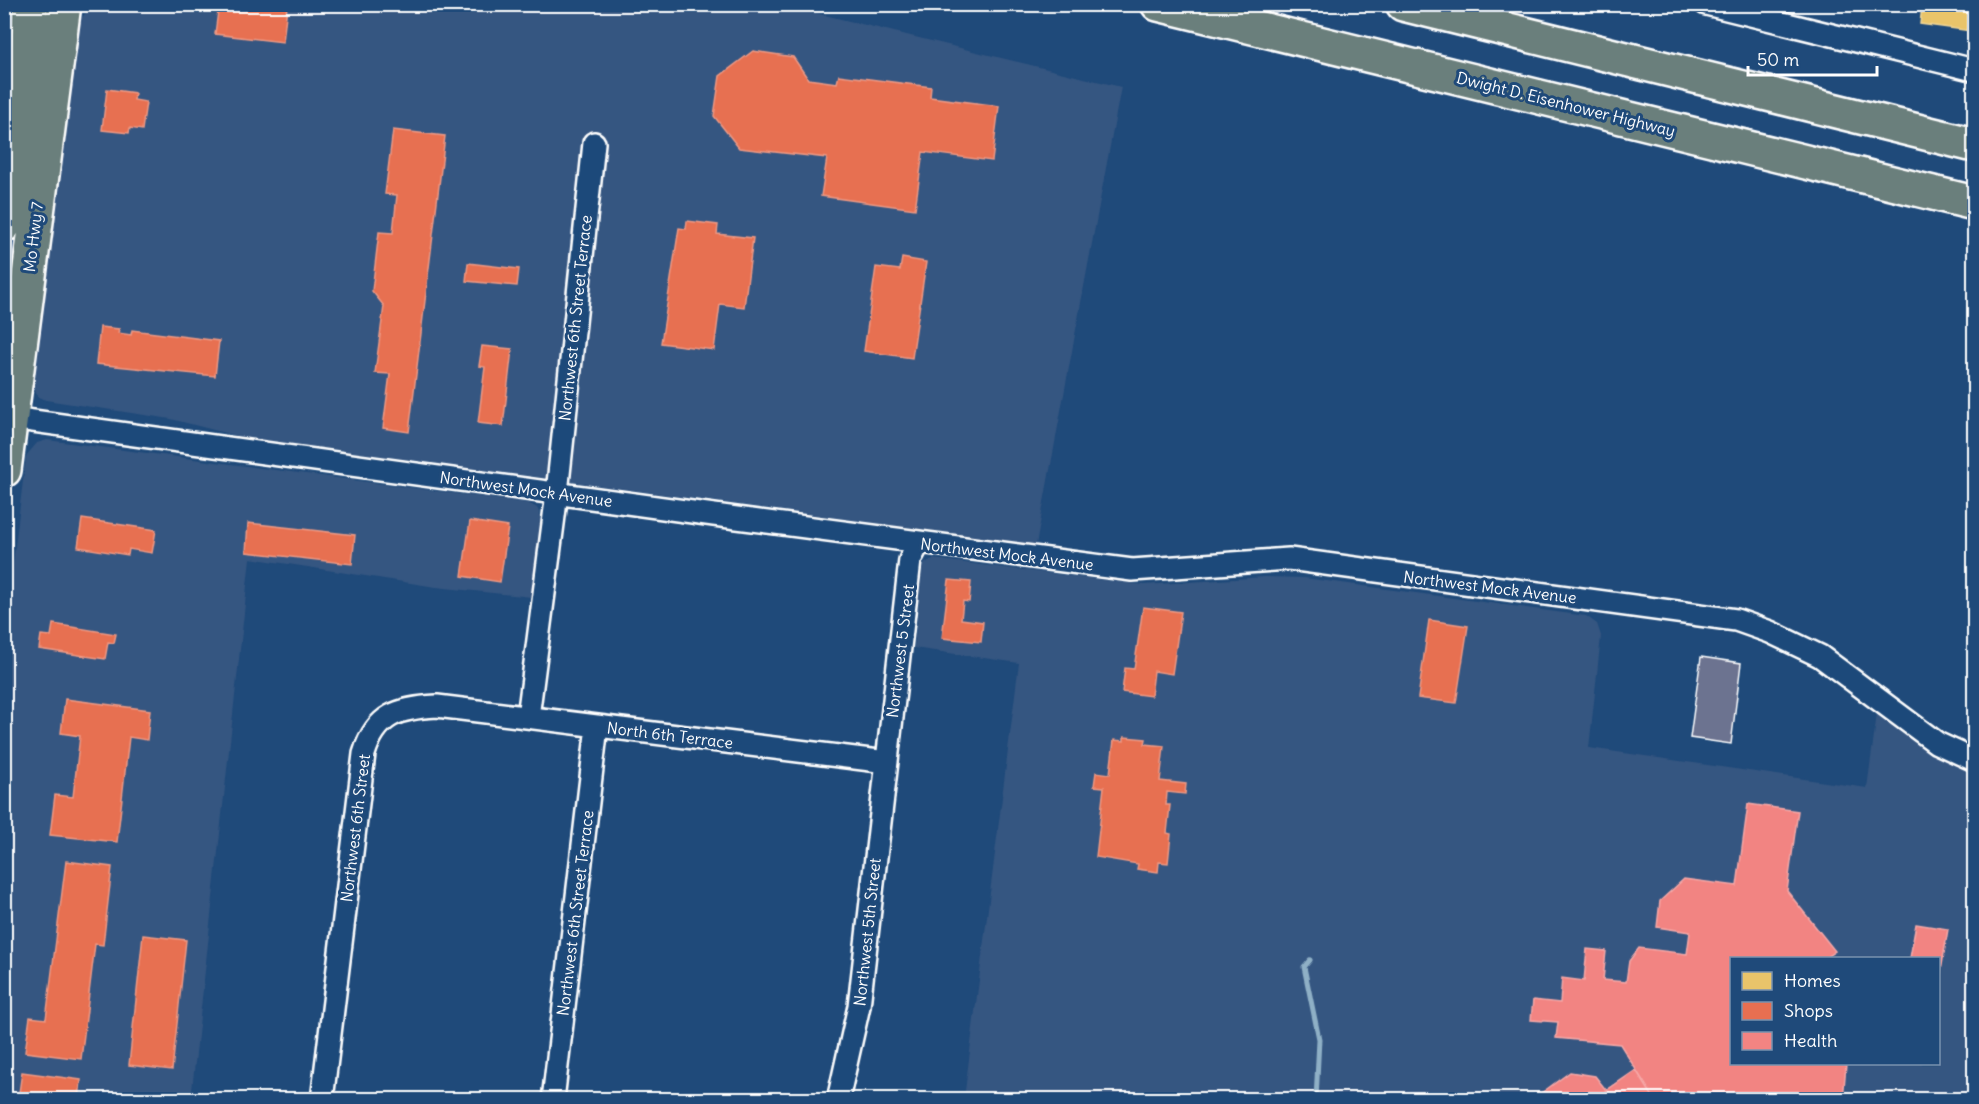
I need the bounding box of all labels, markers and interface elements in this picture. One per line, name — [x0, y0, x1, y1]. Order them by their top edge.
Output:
scale bar — [1748, 39, 1877, 77]
text: 50 m — [1757, 48, 1799, 71]
street label: Dwight D. Eisenhower Highway — [1455, 67, 1677, 141]
street label: Mo Hwy 7 — [19, 201, 47, 273]
street label: Northwest 6th Street Terrace — [554, 214, 596, 422]
street label: Northwest Mock Avenue — [438, 467, 614, 511]
street label: Northwest Mock Avenue — [919, 533, 1095, 575]
street label: Northwest Mock Avenue — [1402, 566, 1578, 608]
street label: Northwest 5 Street — [882, 583, 918, 719]
street label: North 6th Terrace — [606, 717, 734, 753]
street label: Northwest 6th Street — [336, 752, 374, 903]
street label: Northwest 6th Street Terrace — [552, 809, 598, 1017]
street label: Northwest 5th Street — [849, 856, 885, 1007]
legend — [1730, 957, 1940, 1065]
text: Homes — [1784, 969, 1841, 992]
text: Shops — [1784, 999, 1833, 1022]
text: Health — [1784, 1029, 1837, 1052]

